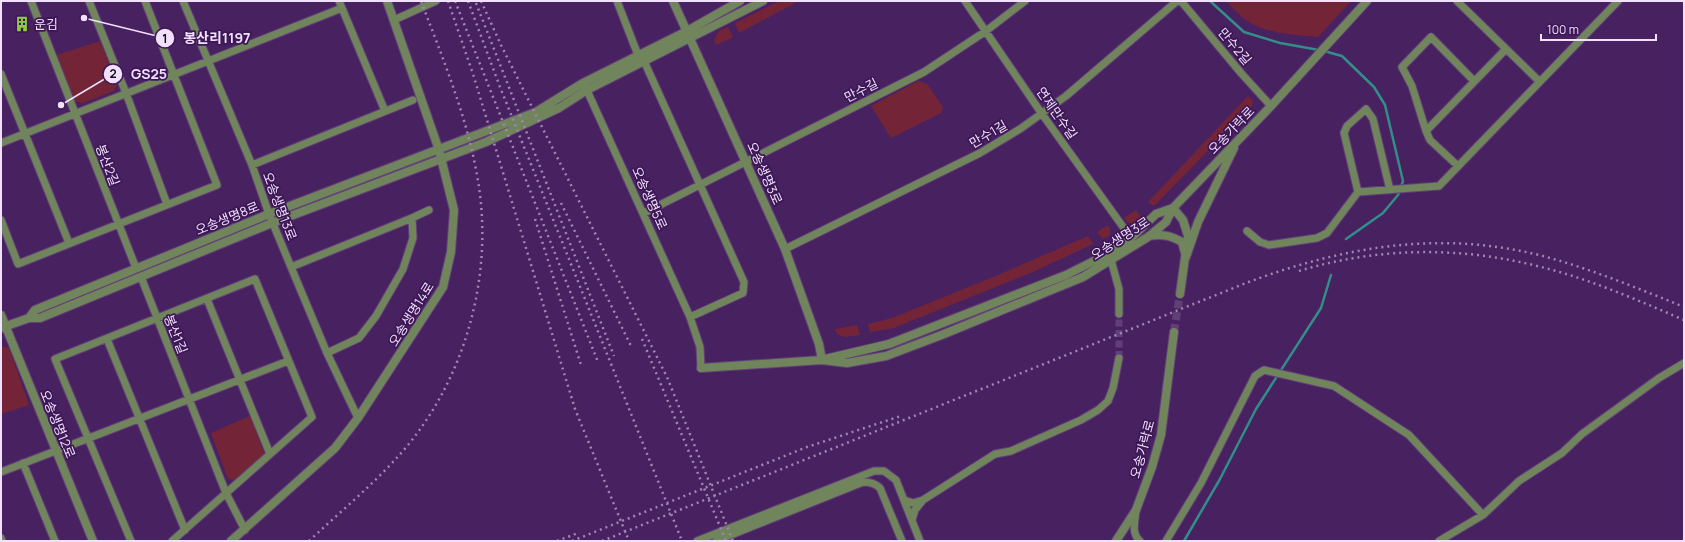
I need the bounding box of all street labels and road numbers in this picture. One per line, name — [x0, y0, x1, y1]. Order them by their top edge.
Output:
street label: 만수2길 — [1214, 24, 1256, 68]
street label: 만수길 — [841, 74, 881, 106]
street label: 연제만수길 — [1032, 83, 1082, 143]
street label: 오송가락로 — [1204, 102, 1258, 158]
street label: 만수1길 — [966, 116, 1010, 152]
street label: 오송생명3로 — [743, 139, 787, 207]
street label: 봉산2길 — [92, 142, 124, 188]
street label: 오송생명5로 — [628, 164, 672, 232]
street label: 오송생명13로 — [259, 169, 301, 243]
street label: 오송생명8로 — [192, 197, 262, 239]
street label: 오송생명3로 — [1087, 212, 1153, 264]
street label: 오송생명14로 — [384, 278, 438, 350]
street label: 봉산1길 — [160, 312, 192, 356]
street label: 오송생명12로 — [36, 387, 80, 461]
street label: 오송가락로 — [1126, 418, 1158, 480]

